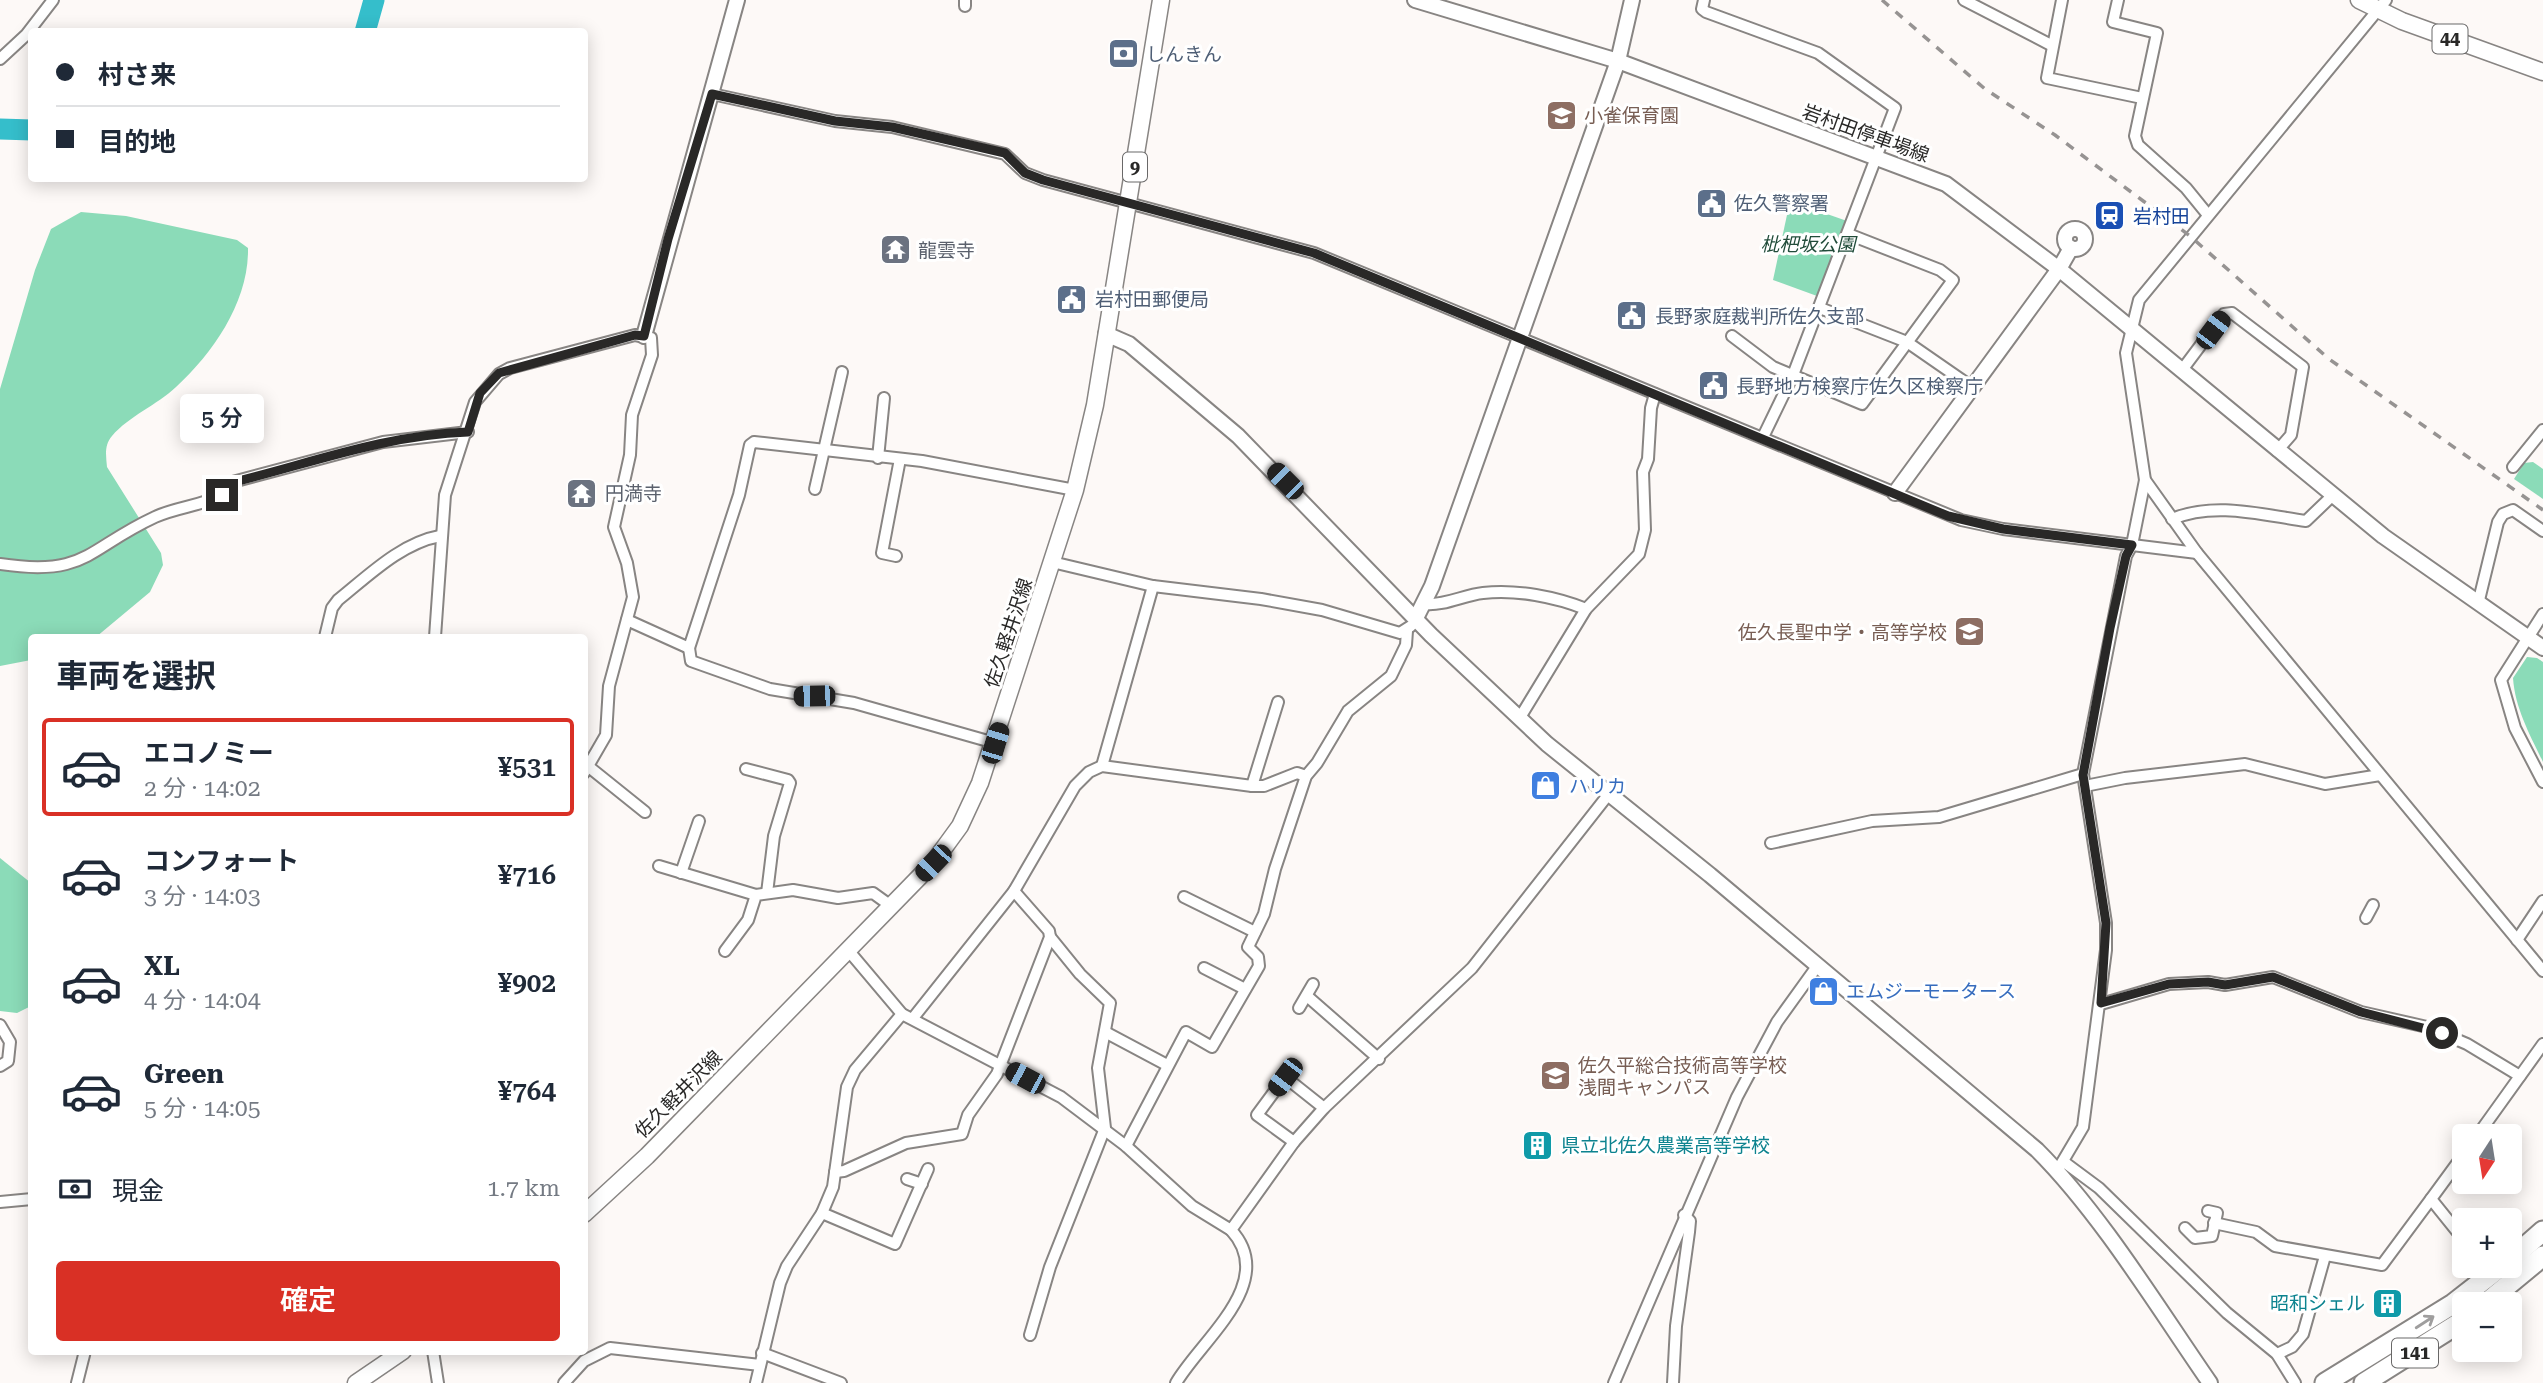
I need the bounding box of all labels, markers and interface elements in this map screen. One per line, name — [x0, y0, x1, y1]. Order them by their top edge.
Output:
road number: 44 — [2432, 24, 2468, 54]
bank icon: しんきん — [1106, 37, 1140, 71]
place label: しんきん — [1146, 43, 1222, 66]
text: 村さ来 — [98, 60, 176, 90]
school or university icon: 小雀保育園 — [1544, 98, 1578, 132]
street label: 岩村田停車場線 — [1799, 100, 1932, 167]
place label: 小雀保育園 — [1584, 104, 1679, 127]
text: 目的地 — [98, 127, 176, 157]
road number: 9 — [1123, 152, 1147, 182]
public building icon: 佐久警察署 — [1694, 186, 1728, 220]
place label: 佐久警察署 — [1734, 192, 1829, 215]
station icon: 岩村田 — [2093, 199, 2127, 233]
place label: 岩村田 — [2133, 205, 2190, 228]
temple icon: 龍雲寺 — [878, 233, 912, 267]
park label: 枇杷坂公園 — [1760, 233, 1858, 256]
place label: 龍雲寺 — [918, 239, 975, 262]
public building icon: 岩村田郵便局 — [1055, 282, 1089, 316]
place label: 岩村田郵便局 — [1095, 288, 1209, 311]
public building icon: 長野家庭裁判所佐久支部 — [1615, 299, 1649, 333]
place label: 長野家庭裁判所佐久支部 — [1655, 305, 1864, 328]
car — [2192, 307, 2235, 353]
public building icon: 長野地方検察庁佐久区検察庁 — [1696, 369, 1730, 403]
place label: 長野地方検察庁佐久区検察庁 — [1736, 375, 1983, 398]
callout: 5 分 — [180, 393, 264, 442]
text: 5 分 — [201, 405, 243, 432]
car — [1263, 459, 1308, 503]
temple icon: 円満寺 — [565, 476, 599, 510]
route end — [206, 479, 238, 511]
place label: 円満寺 — [605, 482, 662, 505]
street label: 佐久軽井沢線 — [980, 575, 1037, 691]
school or university icon: 佐久長聖中学・高等学校 — [1953, 615, 1987, 649]
place label: 佐久長聖中学・高等学校 — [1738, 621, 1947, 644]
text: 車両を選択 — [56, 657, 216, 695]
car — [793, 685, 836, 707]
car — [979, 720, 1012, 766]
icon: car — [60, 736, 123, 799]
text: エコノミー — [144, 738, 274, 768]
text: ¥531 — [498, 752, 556, 782]
shop icon: ハリカ — [1529, 769, 1563, 803]
text: 2 分 · 14:02 — [144, 775, 261, 802]
place label: ハリカ — [1569, 775, 1626, 798]
car — [911, 841, 956, 885]
icon: car — [60, 844, 123, 907]
text: コンフォート — [144, 846, 299, 876]
text: ¥716 — [498, 860, 556, 890]
text: 3 分 · 14:03 — [144, 883, 261, 910]
text: XL — [144, 951, 180, 981]
icon: car — [60, 952, 123, 1015]
text: ¥902 — [498, 968, 556, 998]
shop icon: エムジーモータース — [1806, 974, 1840, 1008]
place label: エムジーモータース — [1846, 980, 2016, 1003]
text: 4 分 · 14:04 — [144, 987, 261, 1014]
route start — [2426, 1017, 2458, 1049]
street label: 佐久軽井沢線 — [630, 1046, 727, 1143]
car — [1264, 1054, 1307, 1100]
place label: 佐久平総合技術高等学校 浅間キャンパス — [1578, 1054, 1787, 1099]
text: Green — [144, 1059, 224, 1089]
car — [1002, 1059, 1049, 1097]
school or university icon: 佐久平総合技術高等学校 浅間キャンパス — [1538, 1059, 1572, 1093]
icon: car — [60, 1060, 123, 1123]
text: ¥764 — [498, 1076, 556, 1106]
text: 5 分 · 14:05 — [144, 1095, 261, 1122]
north arrow — [2452, 1124, 2522, 1194]
map controls — [2452, 1124, 2522, 1362]
building icon: 県立北佐久農業高等学校 — [1521, 1128, 1555, 1162]
place label: 県立北佐久農業高等学校 — [1561, 1134, 1770, 1157]
icon: cash — [56, 1170, 94, 1208]
text: 1.7 km — [487, 1175, 560, 1202]
text: 現金 — [112, 1176, 164, 1206]
button: + — [2452, 1208, 2522, 1278]
button: 確定 — [56, 1261, 560, 1341]
building icon: 昭和シェル — [2371, 1286, 2405, 1320]
place label: 昭和シェル — [2270, 1292, 2365, 1315]
button: − — [2452, 1292, 2522, 1362]
one-way arrow — [2415, 1315, 2435, 1329]
road number: 141 — [2392, 1338, 2438, 1368]

